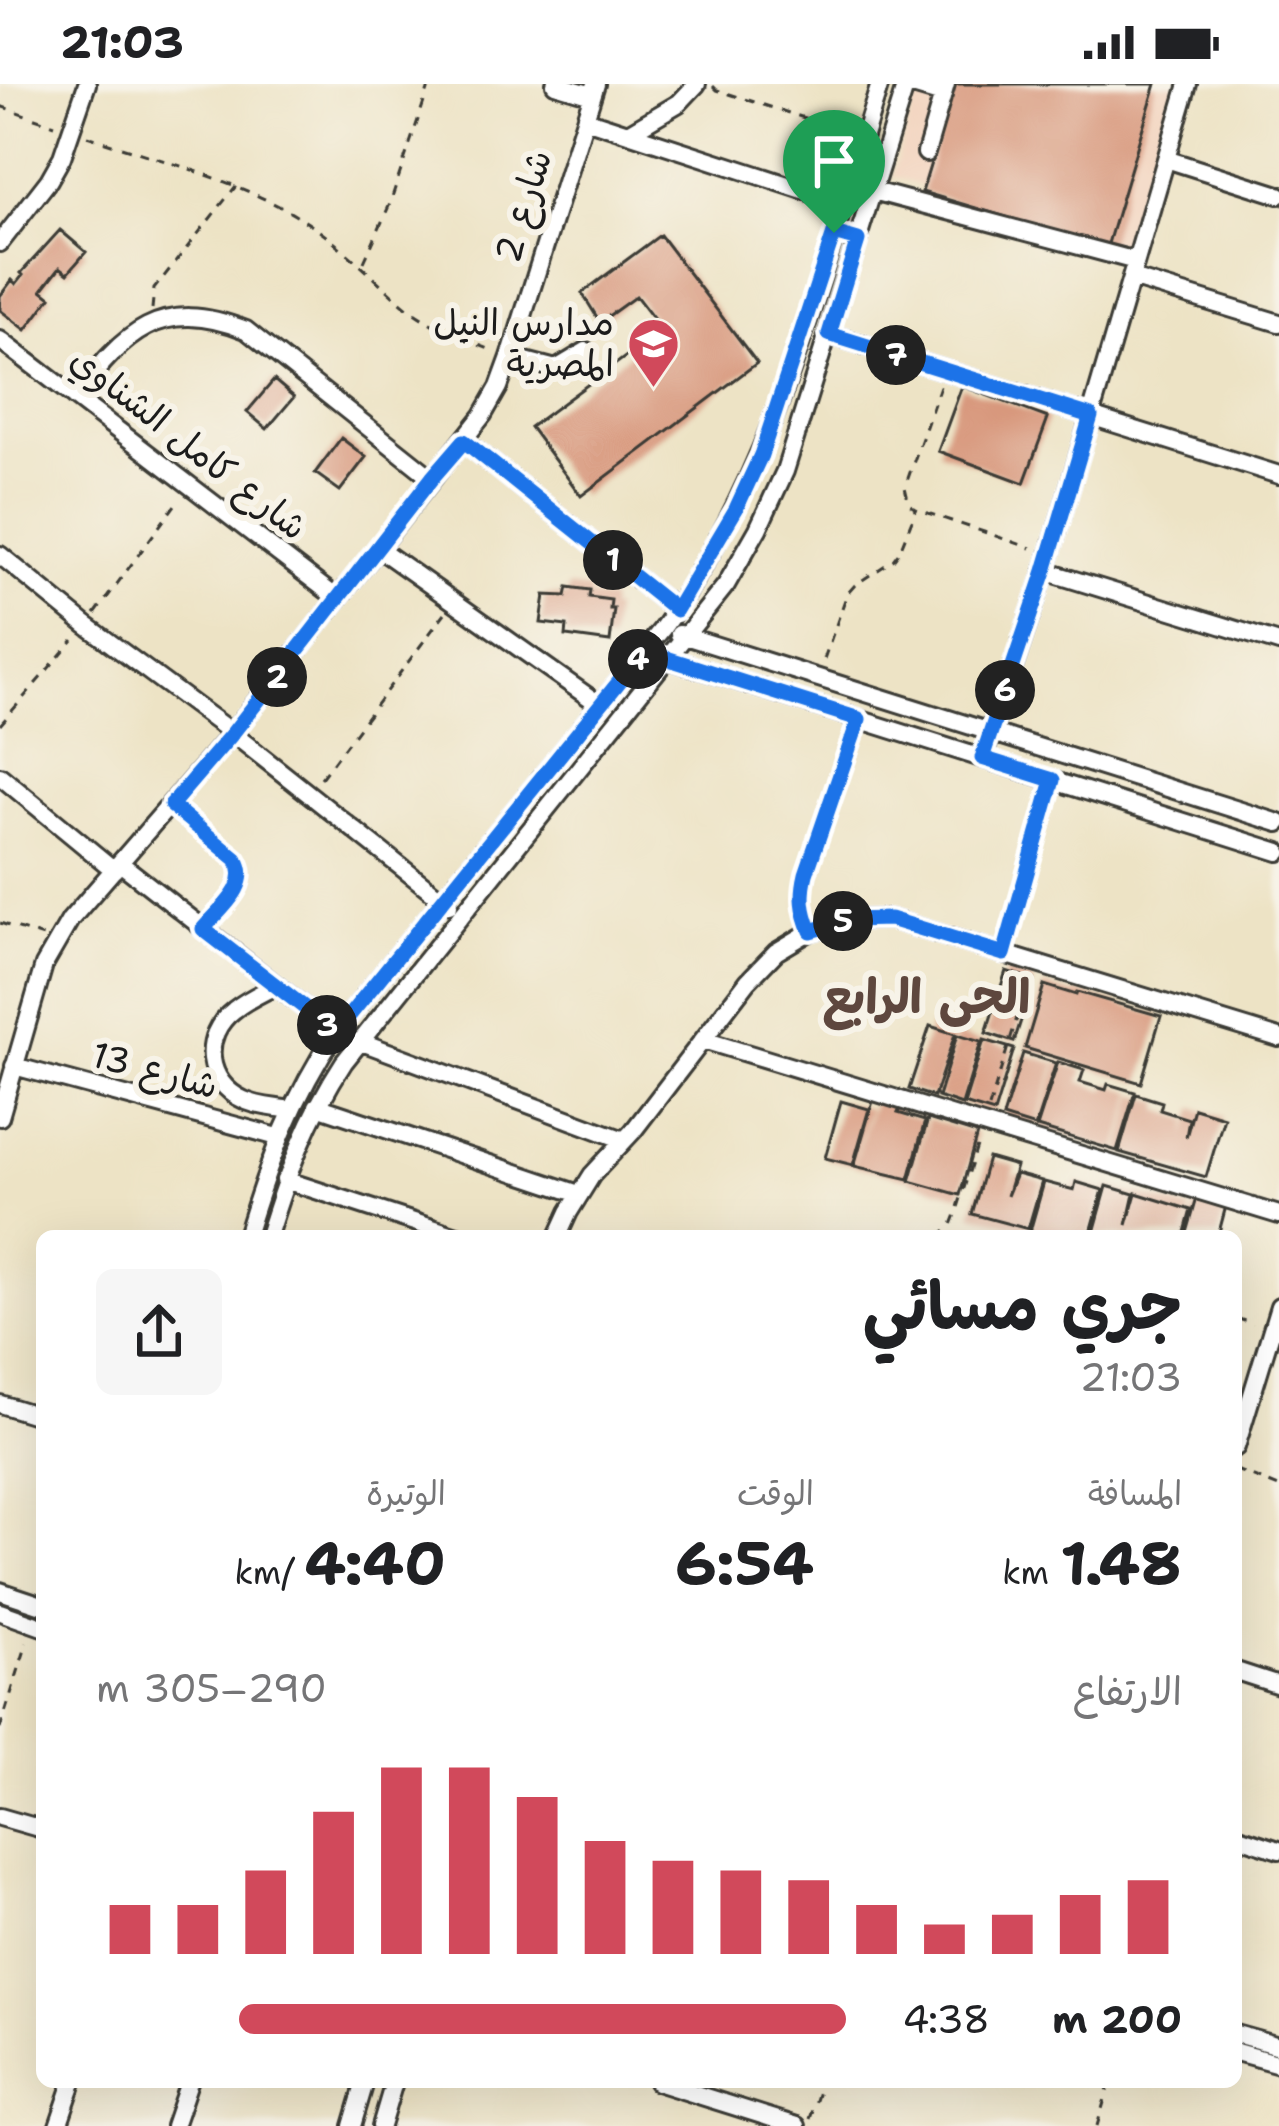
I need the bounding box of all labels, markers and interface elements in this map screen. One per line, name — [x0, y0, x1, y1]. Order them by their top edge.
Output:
text: 21:03 — [60, 12, 184, 72]
pin — [783, 110, 885, 233]
icon: arrive — [801, 128, 867, 194]
street label: شارع 2 — [483, 144, 564, 269]
place label: مدارس النيل المصرية — [433, 298, 614, 388]
school or university icon: مدارس النيل المصرية — [625, 315, 681, 389]
pin: 7 — [866, 325, 926, 385]
text: 7 — [884, 332, 908, 377]
street label: شارع كامل الشناوي — [60, 335, 318, 552]
pin: 1 — [583, 530, 643, 590]
text: 1 — [605, 537, 621, 582]
pin: 4 — [608, 629, 668, 689]
text: 4 — [626, 636, 650, 681]
pin: 2 — [247, 647, 307, 707]
text: 2 — [265, 654, 289, 699]
pin: 6 — [975, 660, 1035, 720]
text: 6 — [993, 667, 1017, 712]
pin: 5 — [813, 891, 873, 951]
text: 5 — [833, 898, 853, 943]
district label: الحى الرابع — [822, 964, 1030, 1031]
pin: 3 — [297, 995, 357, 1055]
text: 3 — [315, 1002, 339, 1047]
street label: شارع 13 — [86, 1030, 223, 1111]
text: جري مسائي — [863, 1262, 1182, 1350]
button: share — [96, 1269, 222, 1395]
text: 21:03 — [1080, 1351, 1182, 1403]
text: الوتيرة — [366, 1471, 446, 1516]
text: الوقت — [737, 1471, 814, 1516]
text: المسافة — [1088, 1471, 1182, 1516]
text: 4:40 — [304, 1523, 446, 1603]
text: 6:54 — [675, 1523, 814, 1603]
text: 1.48 — [1060, 1523, 1182, 1603]
text: /km — [235, 1550, 304, 1595]
text: km — [1002, 1550, 1060, 1595]
text: 290–305 m — [96, 1662, 327, 1714]
text: الارتفاع — [1073, 1665, 1182, 1717]
text: 4:38 — [902, 1993, 990, 2045]
text: 200 m — [1052, 1993, 1182, 2045]

